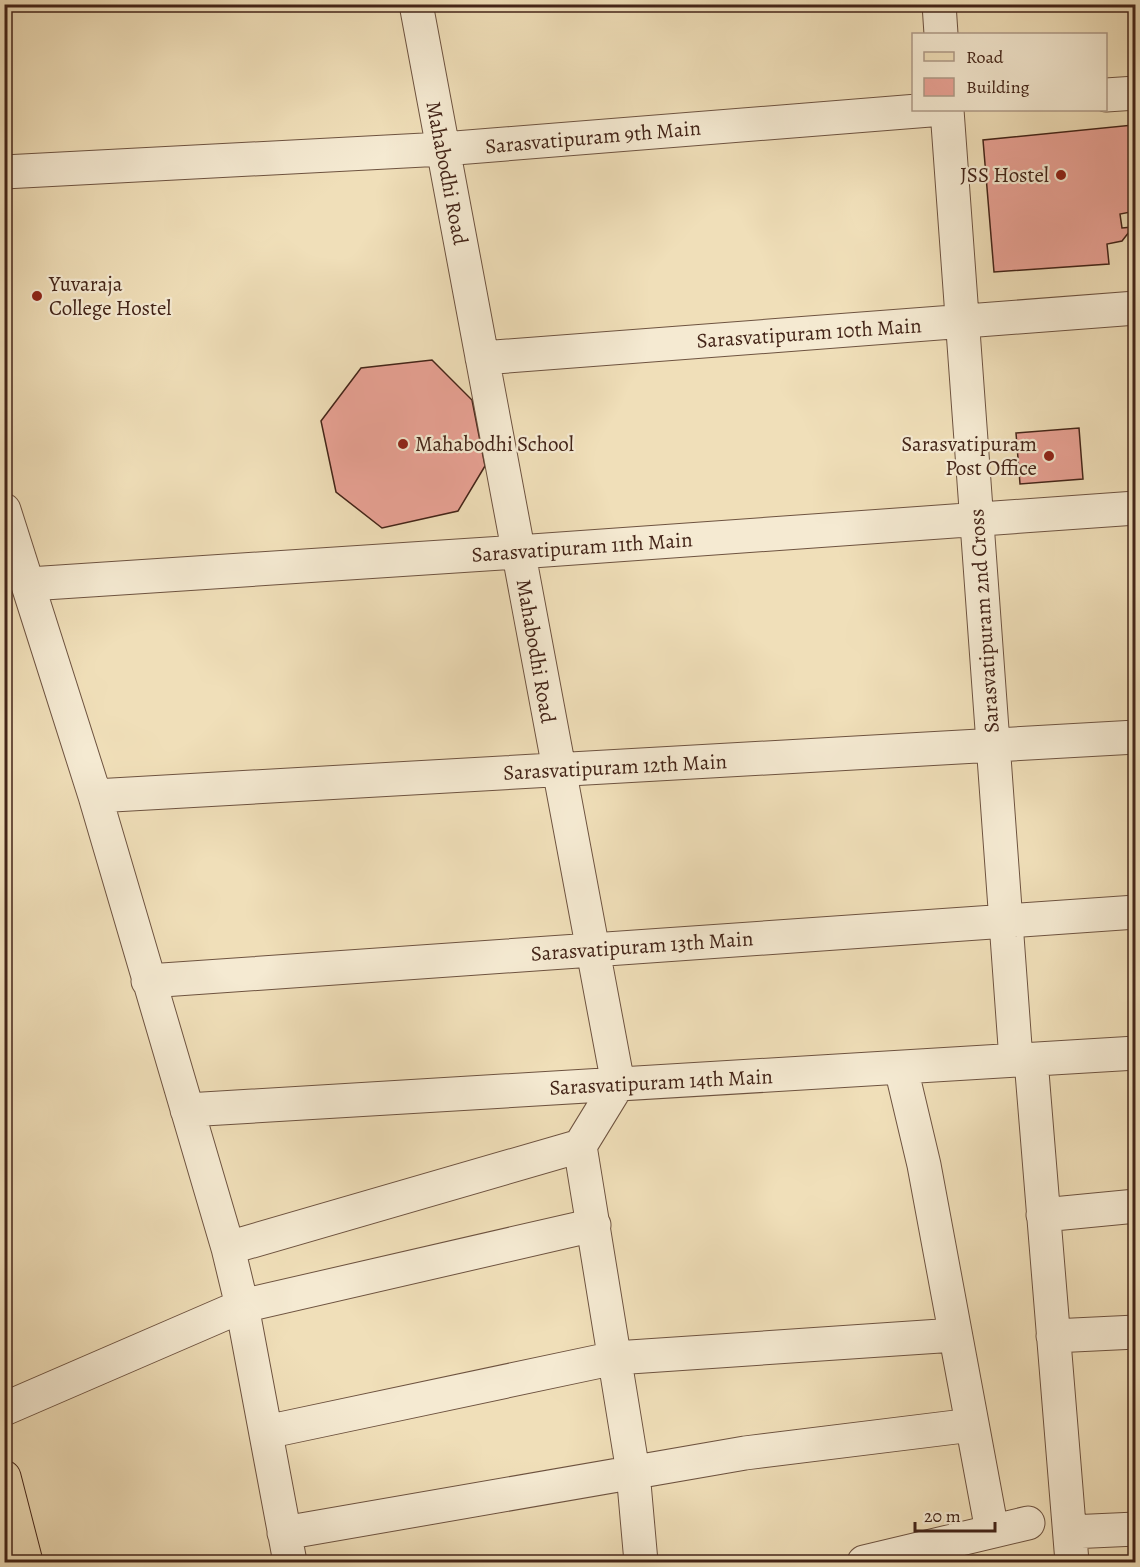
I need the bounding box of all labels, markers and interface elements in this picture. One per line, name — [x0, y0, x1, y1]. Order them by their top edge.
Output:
legend — [912, 33, 1107, 111]
text: Road — [966, 45, 1004, 69]
text: Building — [966, 75, 1030, 99]
street label: Mahabodhi Road — [419, 99, 475, 248]
street label: Sarasvatipuram 9th Main — [484, 114, 702, 160]
place label: JSS Hostel — [960, 161, 1049, 189]
marker: JSS Hostel — [1054, 168, 1068, 182]
place label: Yuvaraja College Hostel — [48, 270, 172, 322]
marker: Yuvaraja College Hostel — [30, 289, 44, 303]
street label: Sarasvatipuram 10th Main — [696, 311, 922, 355]
place label: Mahabodhi School — [415, 430, 574, 458]
place label: Sarasvatipuram Post Office — [901, 430, 1037, 482]
marker: Mahabodhi School — [396, 437, 410, 451]
marker: Sarasvatipuram Post Office — [1042, 449, 1056, 463]
street label: Sarasvatipuram 2nd Cross — [962, 508, 1006, 734]
street label: Sarasvatipuram 11th Main — [471, 525, 693, 569]
street label: Mahabodhi Road — [510, 577, 563, 726]
street label: Sarasvatipuram 12th Main — [502, 747, 728, 787]
street label: Sarasvatipuram 13th Main — [530, 924, 754, 968]
street label: Sarasvatipuram 14th Main — [549, 1062, 773, 1102]
scale bar — [915, 1495, 994, 1533]
text: 20 m — [924, 1504, 961, 1528]

